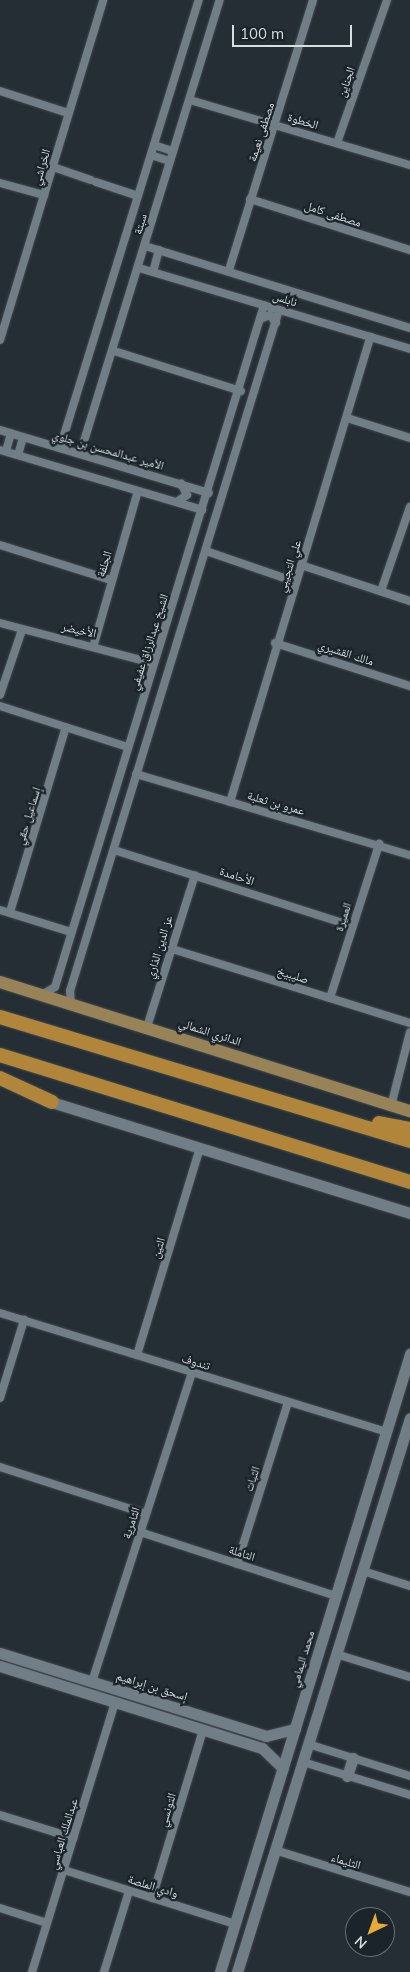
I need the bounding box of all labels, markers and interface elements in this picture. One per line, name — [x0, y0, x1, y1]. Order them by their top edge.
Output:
scale bar — [235, 15, 355, 47]
text: 100 m — [240, 24, 284, 43]
street label: الجناين — [334, 65, 358, 99]
street label: مصطفى نعيمة — [245, 101, 277, 163]
street label: الخطوة — [286, 110, 320, 132]
street label: الخراشي — [29, 147, 53, 187]
street label: مصطفى كامل — [303, 198, 363, 230]
street label: سبتة — [130, 212, 150, 236]
street label: نابلس — [271, 288, 299, 310]
street label: الأمير عبدالمحسن بن جلوي — [50, 427, 166, 473]
street label: علي التجيبي — [274, 538, 304, 594]
street label: الجلفة — [93, 549, 115, 579]
street label: الشيخ عبدالرزاق عفيفي — [127, 592, 171, 692]
street label: الأخيضر — [60, 619, 98, 641]
street label: مالك القشيري — [316, 637, 376, 669]
street label: إسماعيل حقي — [12, 785, 44, 847]
street label: عمرو بن ثعلبة — [246, 788, 306, 818]
street label: الأحامدة — [218, 864, 256, 888]
street label: العميرة — [332, 901, 354, 933]
street label: عز الدين الذاري — [143, 914, 175, 980]
street label: صليبيخ — [275, 963, 311, 987]
street label: الدائري الشمالي — [177, 1015, 243, 1049]
street label: التين — [148, 1236, 168, 1260]
street label: تندوف — [180, 1351, 212, 1373]
street label: الثبات — [241, 1465, 263, 1493]
street label: الثامرية — [119, 1505, 143, 1541]
street label: الثاملة — [227, 1542, 257, 1564]
street label: محمد اليمامي — [287, 1629, 317, 1689]
street label: إسحق بن إبراهيم — [115, 1668, 189, 1704]
street label: التونسي — [155, 1791, 179, 1829]
street label: عبدالملك العباسي — [45, 1797, 81, 1871]
street label: الثليماء — [329, 1850, 363, 1872]
street label: وادي الملصة — [126, 1872, 180, 1900]
north arrow — [345, 1907, 395, 1957]
text: N — [351, 1932, 371, 1953]

